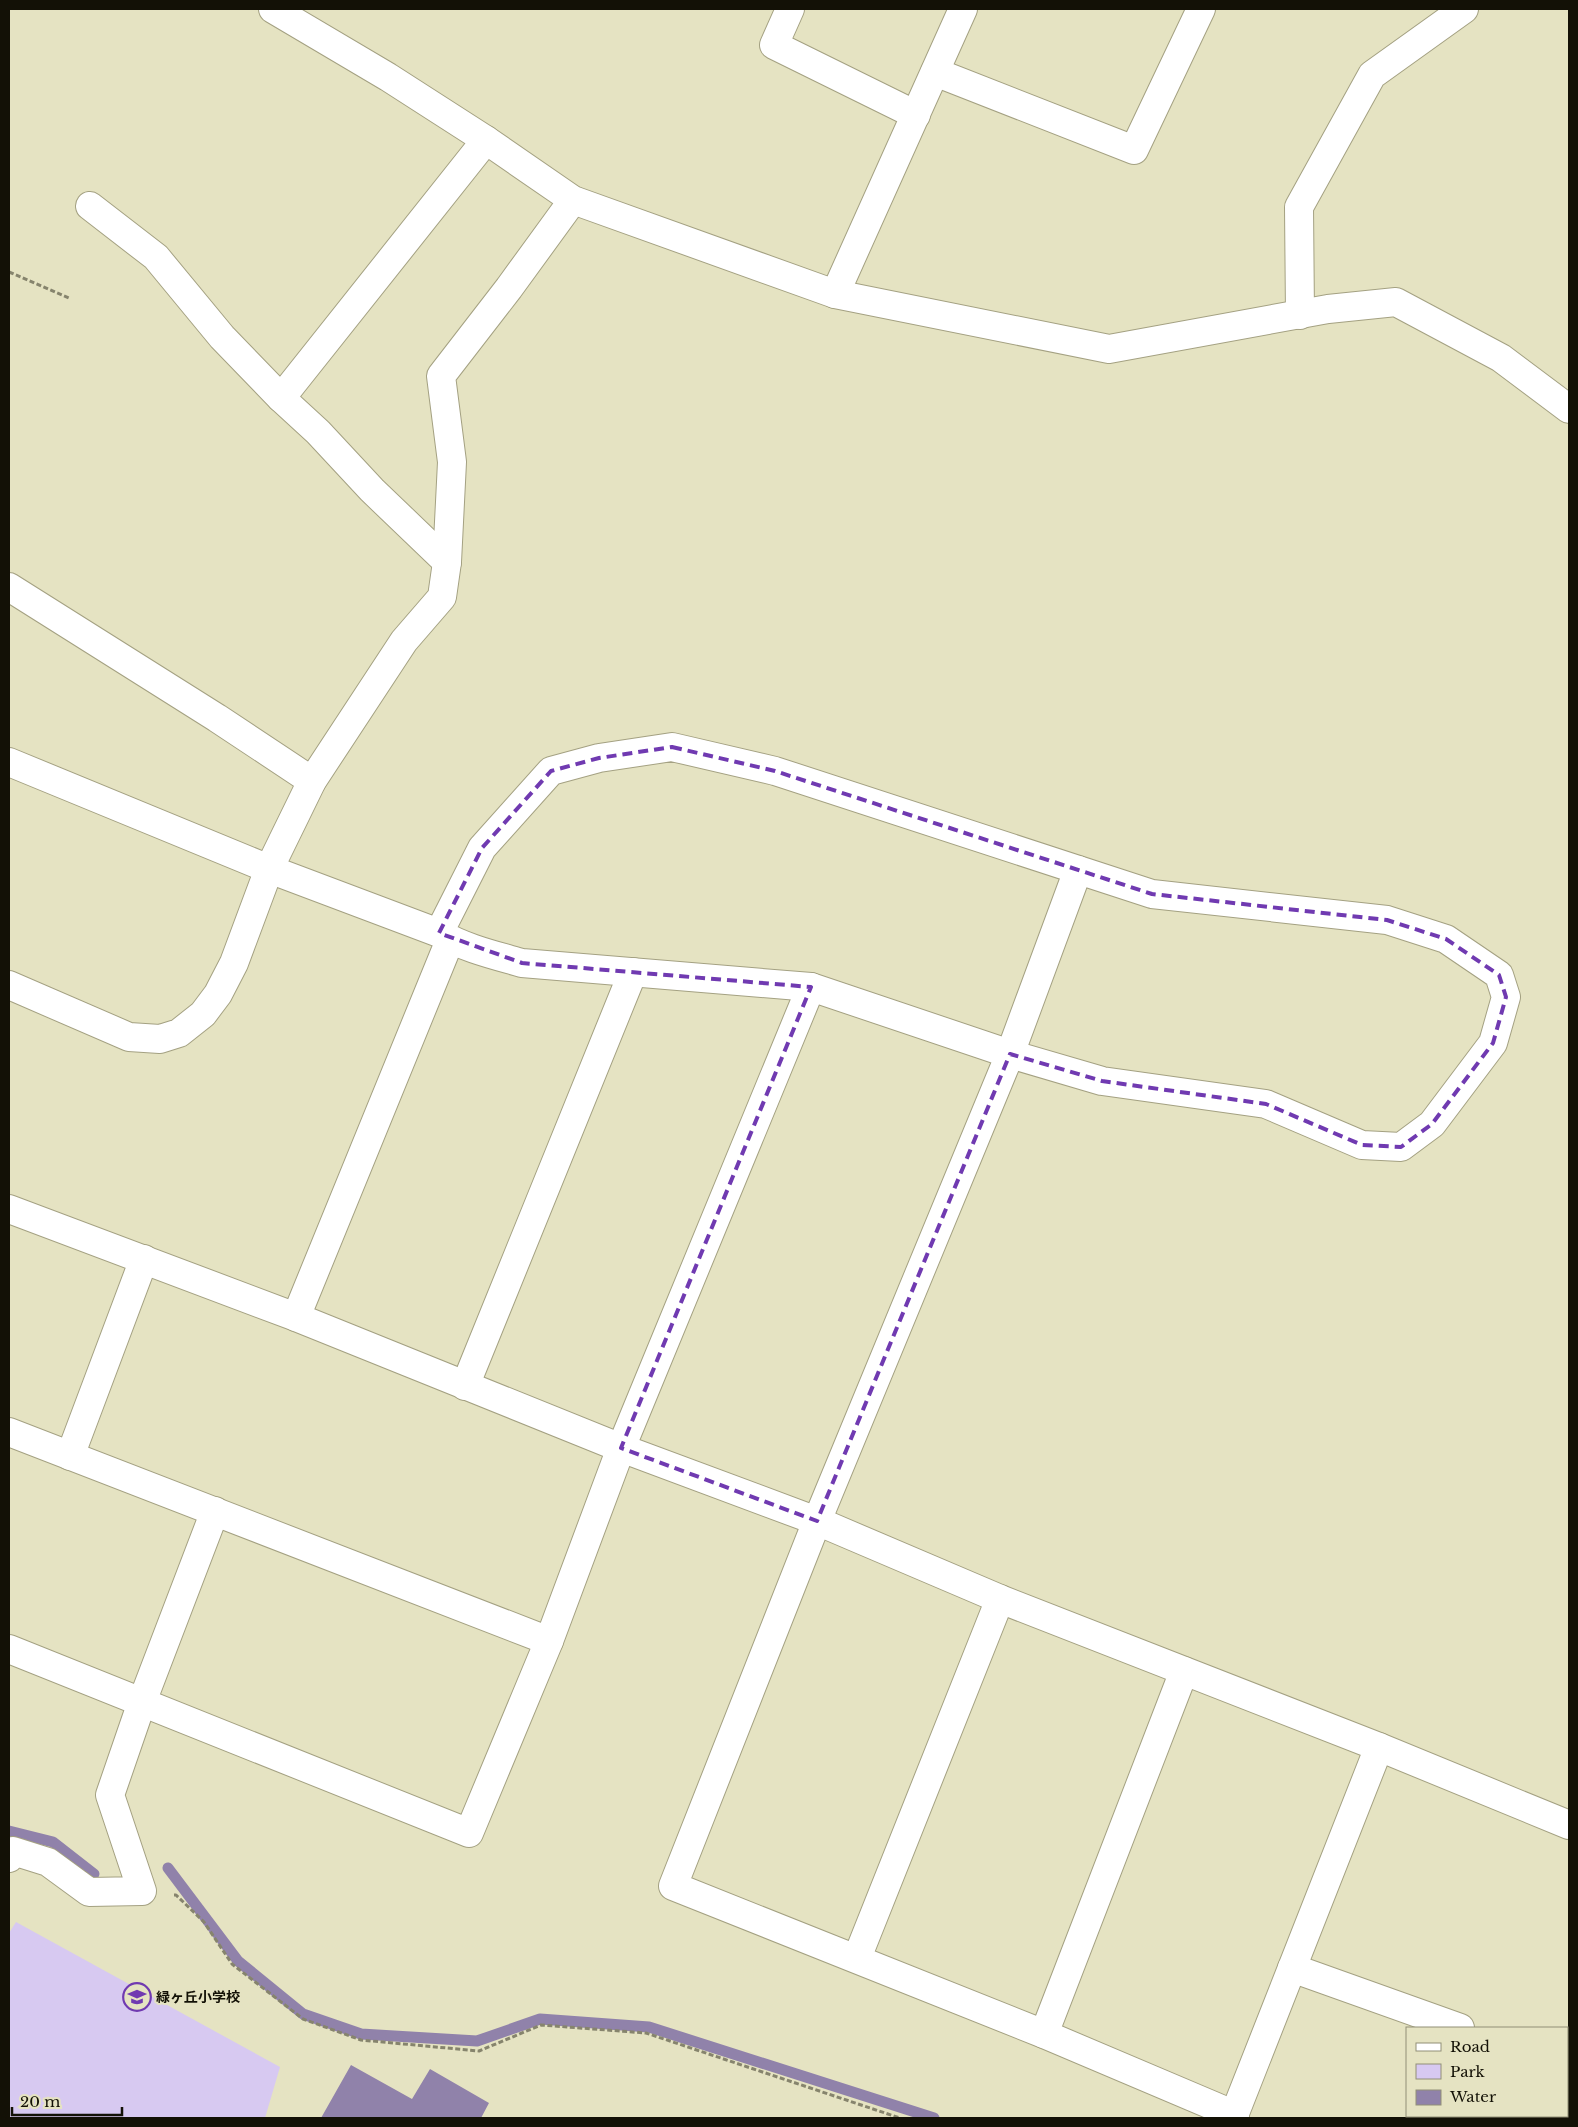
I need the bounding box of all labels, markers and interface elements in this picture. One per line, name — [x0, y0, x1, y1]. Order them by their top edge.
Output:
school or university icon: 緑ヶ丘小学校 — [122, 1982, 152, 2012]
place label: 緑ヶ丘小学校 — [156, 1988, 240, 2006]
legend — [1406, 2027, 1568, 2117]
text: Road — [1450, 2037, 1490, 2056]
text: Park — [1450, 2062, 1486, 2081]
scale bar — [12, 2084, 122, 2116]
text: Water — [1449, 2087, 1497, 2106]
text: 20 m — [20, 2092, 60, 2111]

